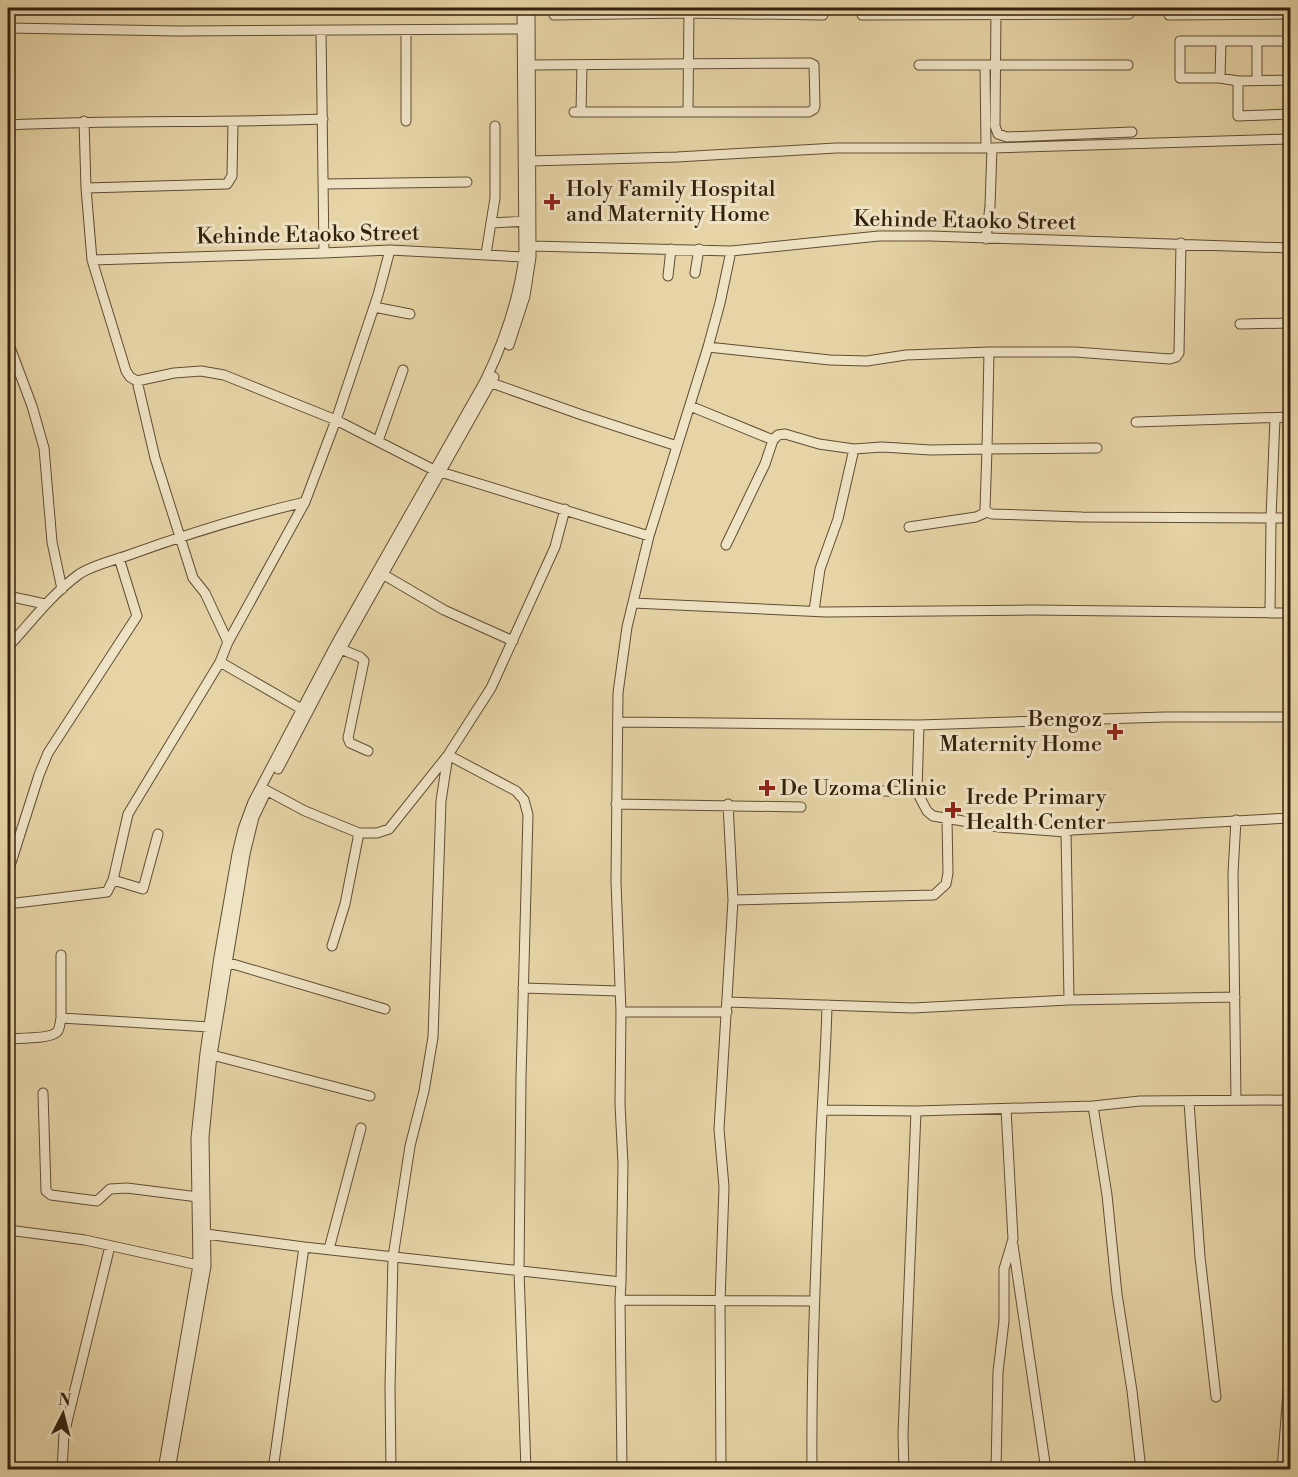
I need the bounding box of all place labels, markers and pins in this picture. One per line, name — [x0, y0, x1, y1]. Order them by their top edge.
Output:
place label: Holy Family Hospital and Maternity Home — [566, 176, 776, 228]
marker: Holy Family Hospital and Maternity Home — [543, 193, 561, 211]
place label: Bengoz Maternity Home — [939, 706, 1102, 758]
marker: Bengoz Maternity Home — [1106, 723, 1124, 741]
place label: De Uzoma Clinic — [780, 775, 947, 802]
marker: De Uzoma Clinic — [758, 779, 776, 797]
place label: Irede Primary Health Center — [966, 784, 1107, 836]
marker: Irede Primary Health Center — [944, 801, 962, 819]

